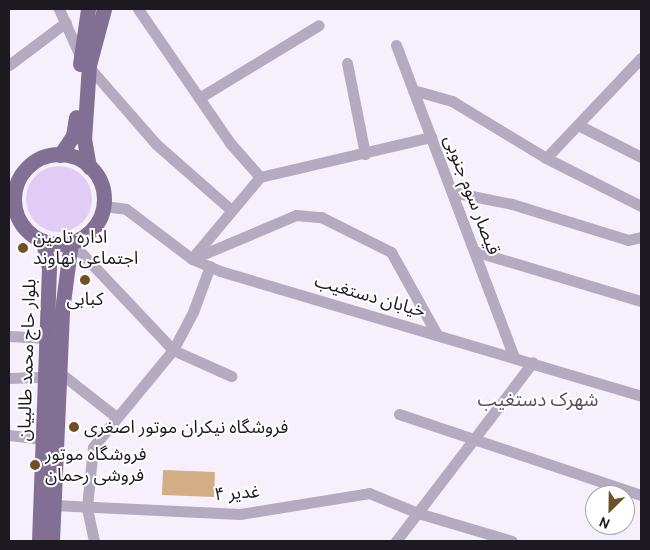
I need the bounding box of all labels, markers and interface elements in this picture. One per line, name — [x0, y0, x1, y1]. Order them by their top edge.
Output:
street label: قیصار سوم جنوبی — [439, 132, 505, 258]
place label: اداره تامین اجتماعی نهاوند — [33, 227, 138, 270]
marker: اداره تامین اجتماعی نهاوند — [17, 242, 29, 254]
street label: خیابان دستغیب — [312, 270, 428, 322]
marker: کبابی — [79, 274, 91, 286]
street label: بلوار حاج محمد طالبیان — [13, 278, 41, 442]
place label: کبابی — [67, 288, 103, 310]
district label: شهرک دستغیب — [477, 389, 599, 411]
place label: فروشگاه نیکران موتور اصغری — [84, 416, 288, 438]
marker: فروشگاه نیکران موتور اصغری — [68, 421, 80, 433]
place label: فروشگاه موتور فروشی رحمان — [45, 444, 146, 486]
marker: فروشگاه موتور فروشی رحمان — [29, 459, 41, 471]
street label: غدیر ۴ — [214, 481, 260, 505]
north arrow — [585, 485, 635, 535]
text: N — [596, 513, 613, 533]

